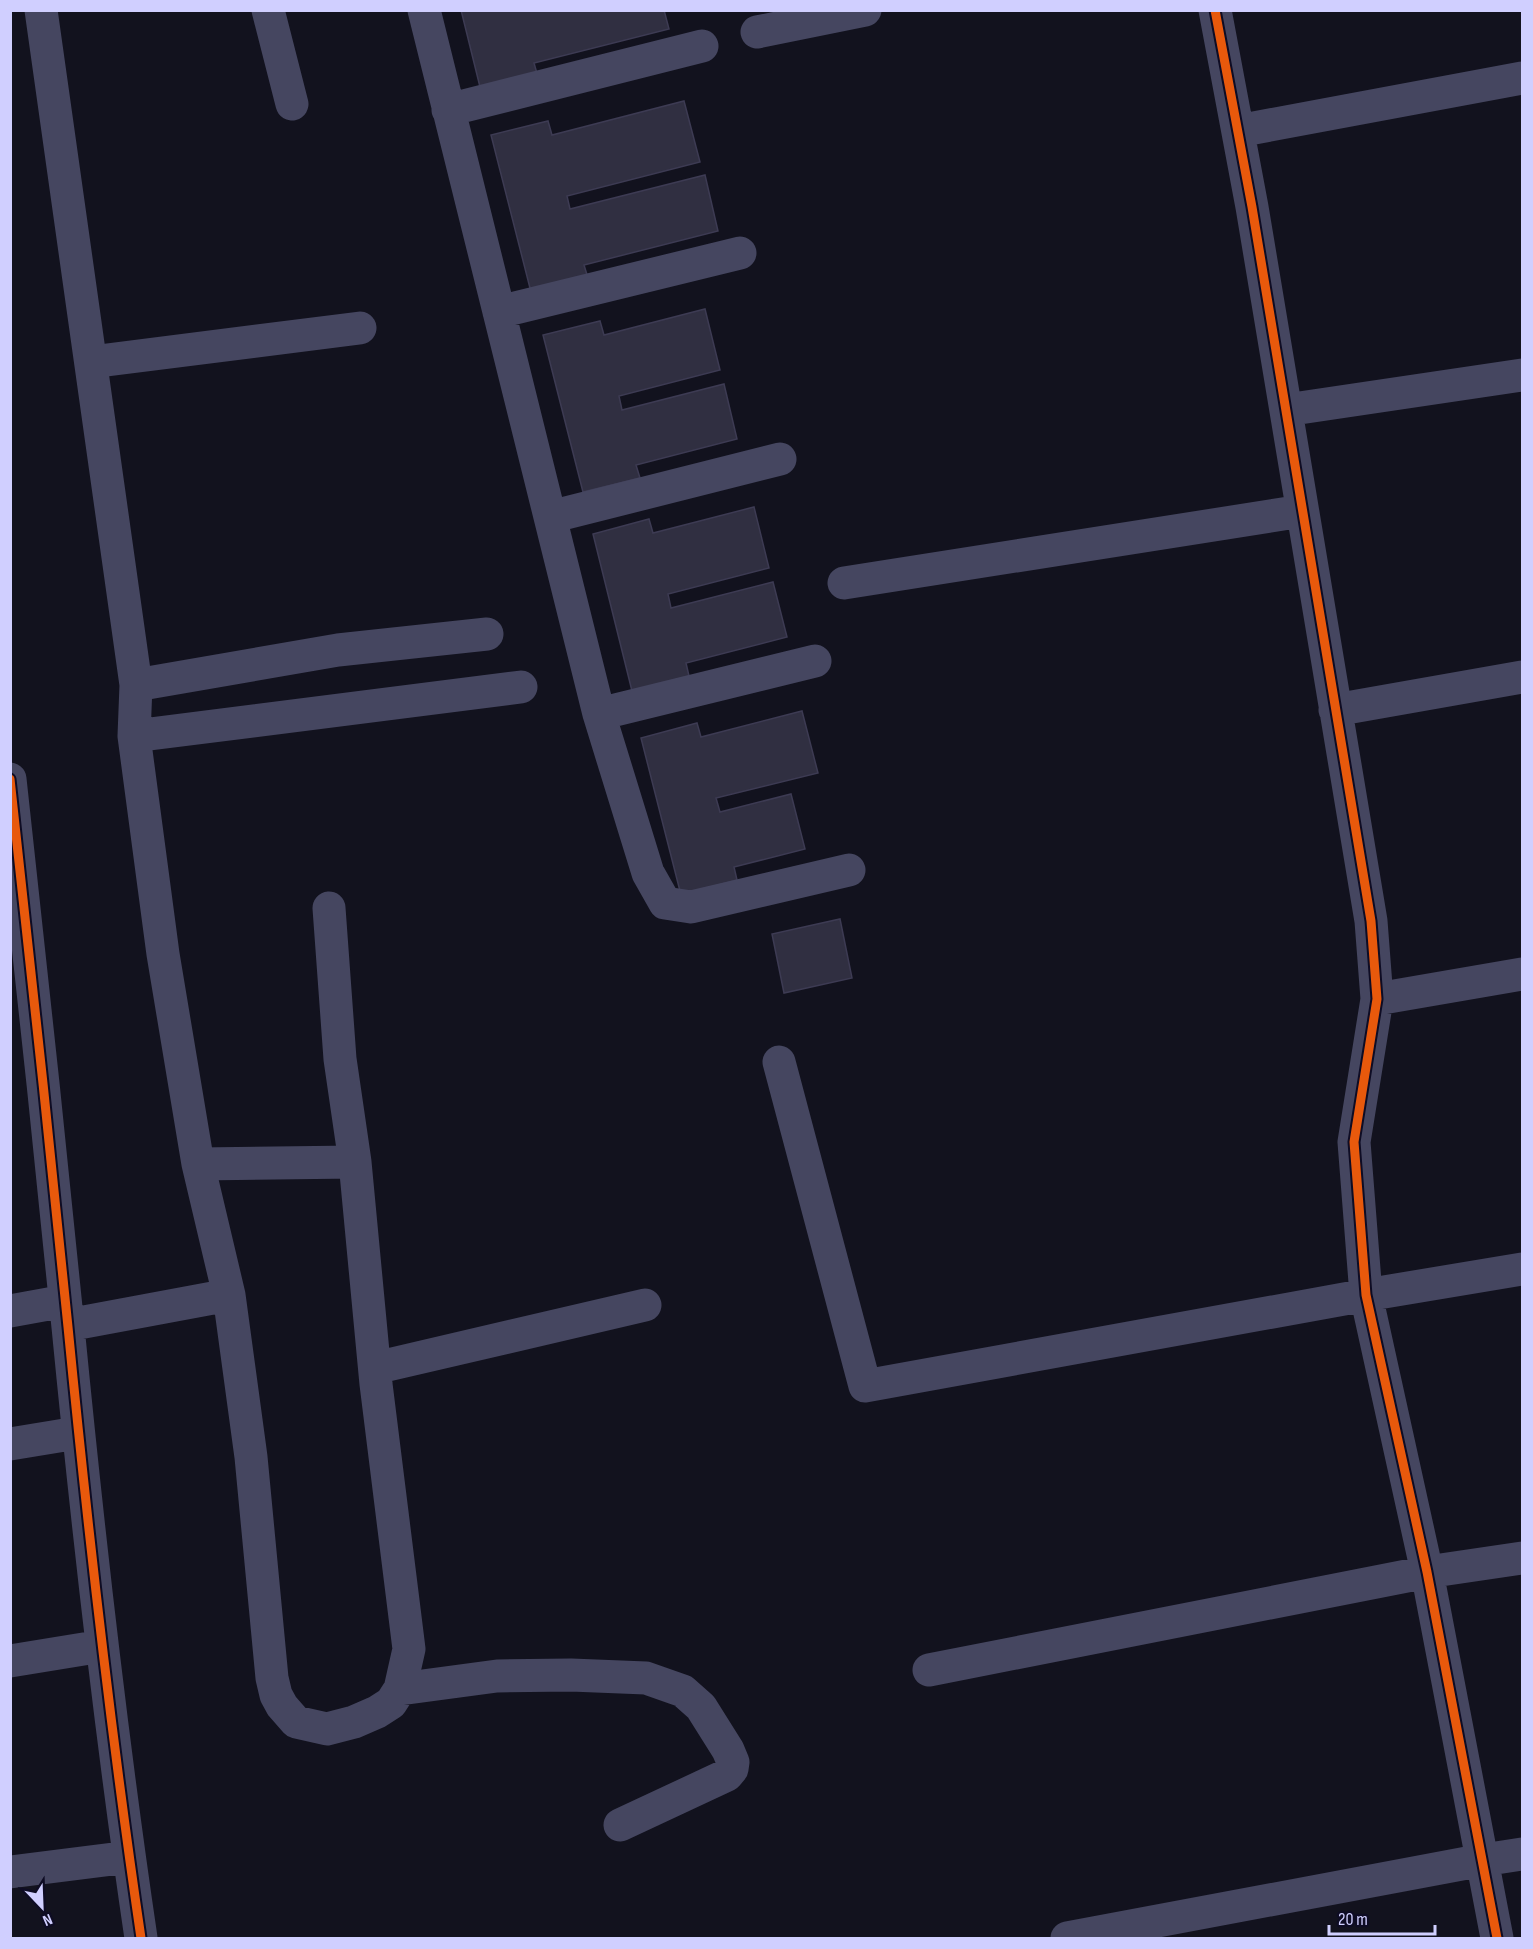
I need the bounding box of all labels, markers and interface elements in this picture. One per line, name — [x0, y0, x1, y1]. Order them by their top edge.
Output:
north arrow — [12, 1877, 72, 1937]
scale bar — [1329, 1898, 1436, 1936]
text: N — [40, 1909, 55, 1930]
text: 20 m — [1338, 1909, 1368, 1930]

